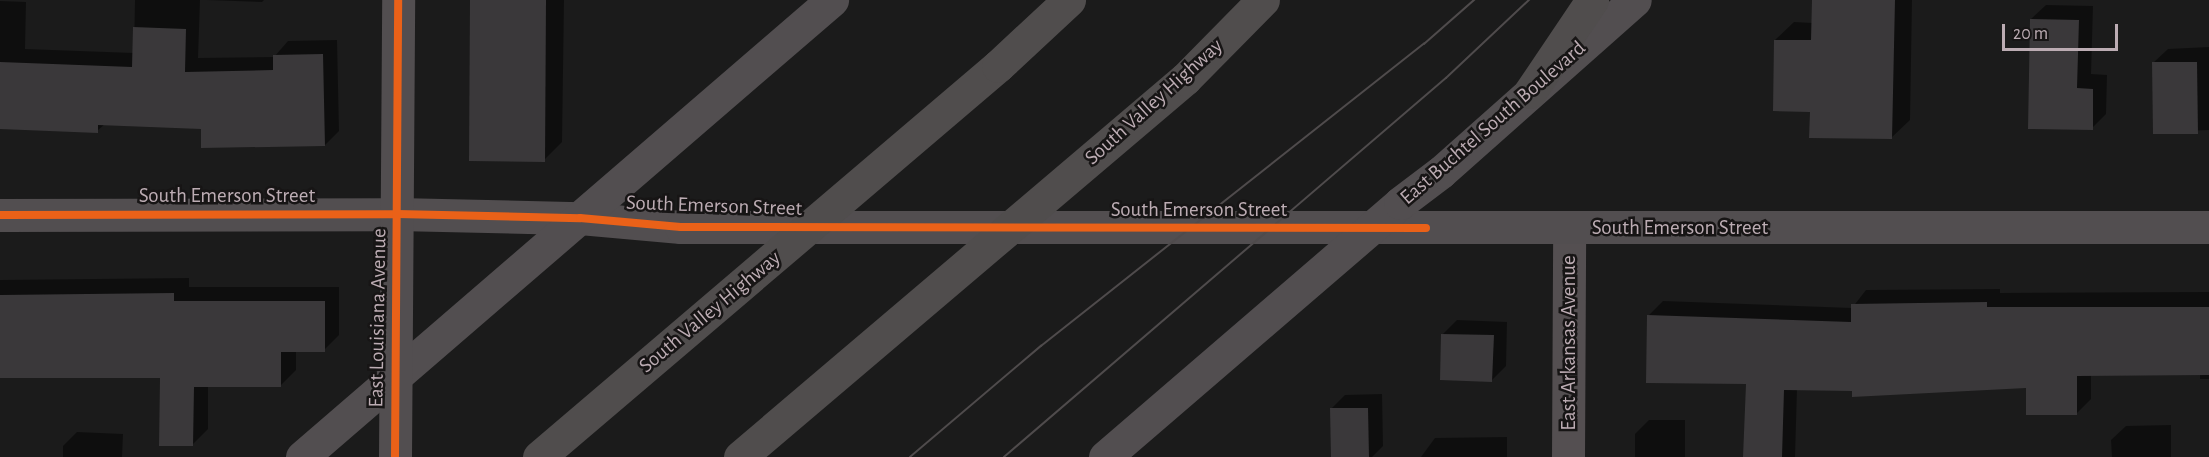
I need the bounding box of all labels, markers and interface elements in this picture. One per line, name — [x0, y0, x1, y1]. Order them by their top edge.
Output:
scale bar — [2005, 12, 2120, 50]
text: 20 m — [2013, 25, 2048, 43]
street label: South Valley Highway — [1080, 33, 1228, 171]
street label: East Buchtel South Boulevard — [1395, 36, 1591, 210]
street label: South Emerson Street — [139, 183, 315, 209]
street label: South Emerson Street — [625, 190, 803, 222]
street label: South Emerson Street — [1111, 197, 1287, 223]
street label: South Emerson Street — [1592, 215, 1768, 241]
street label: East Louisiana Avenue — [364, 228, 392, 408]
street label: South Valley Highway — [634, 245, 786, 379]
street label: East Arkansas Avenue — [1556, 255, 1582, 431]

